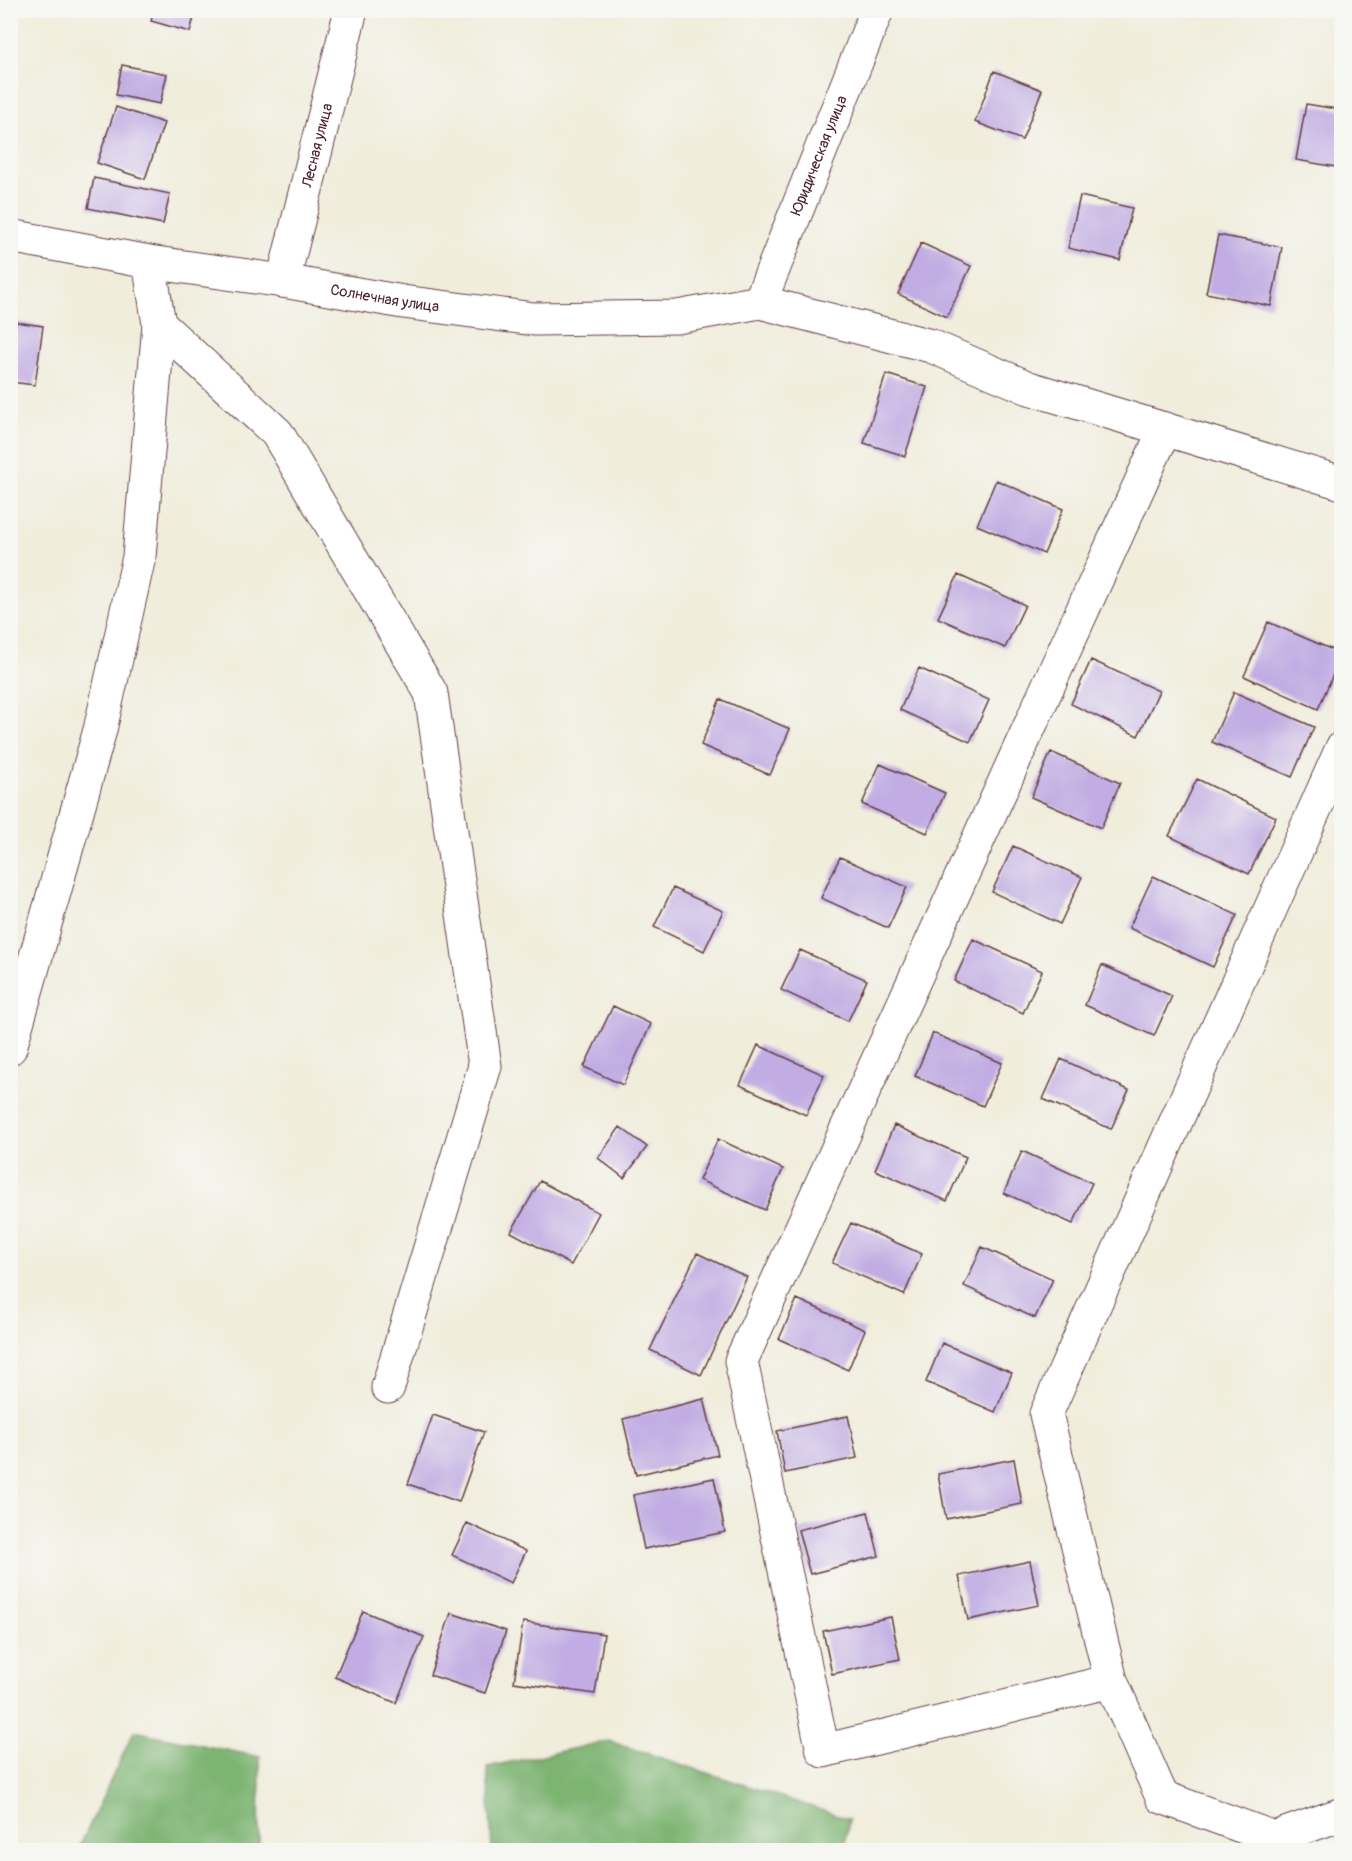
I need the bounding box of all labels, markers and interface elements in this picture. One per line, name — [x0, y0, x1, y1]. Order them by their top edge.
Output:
street label: Юридическая улица — [786, 93, 851, 218]
street label: Лесная улица — [297, 101, 337, 190]
street label: Солнечная улица — [329, 280, 440, 316]

